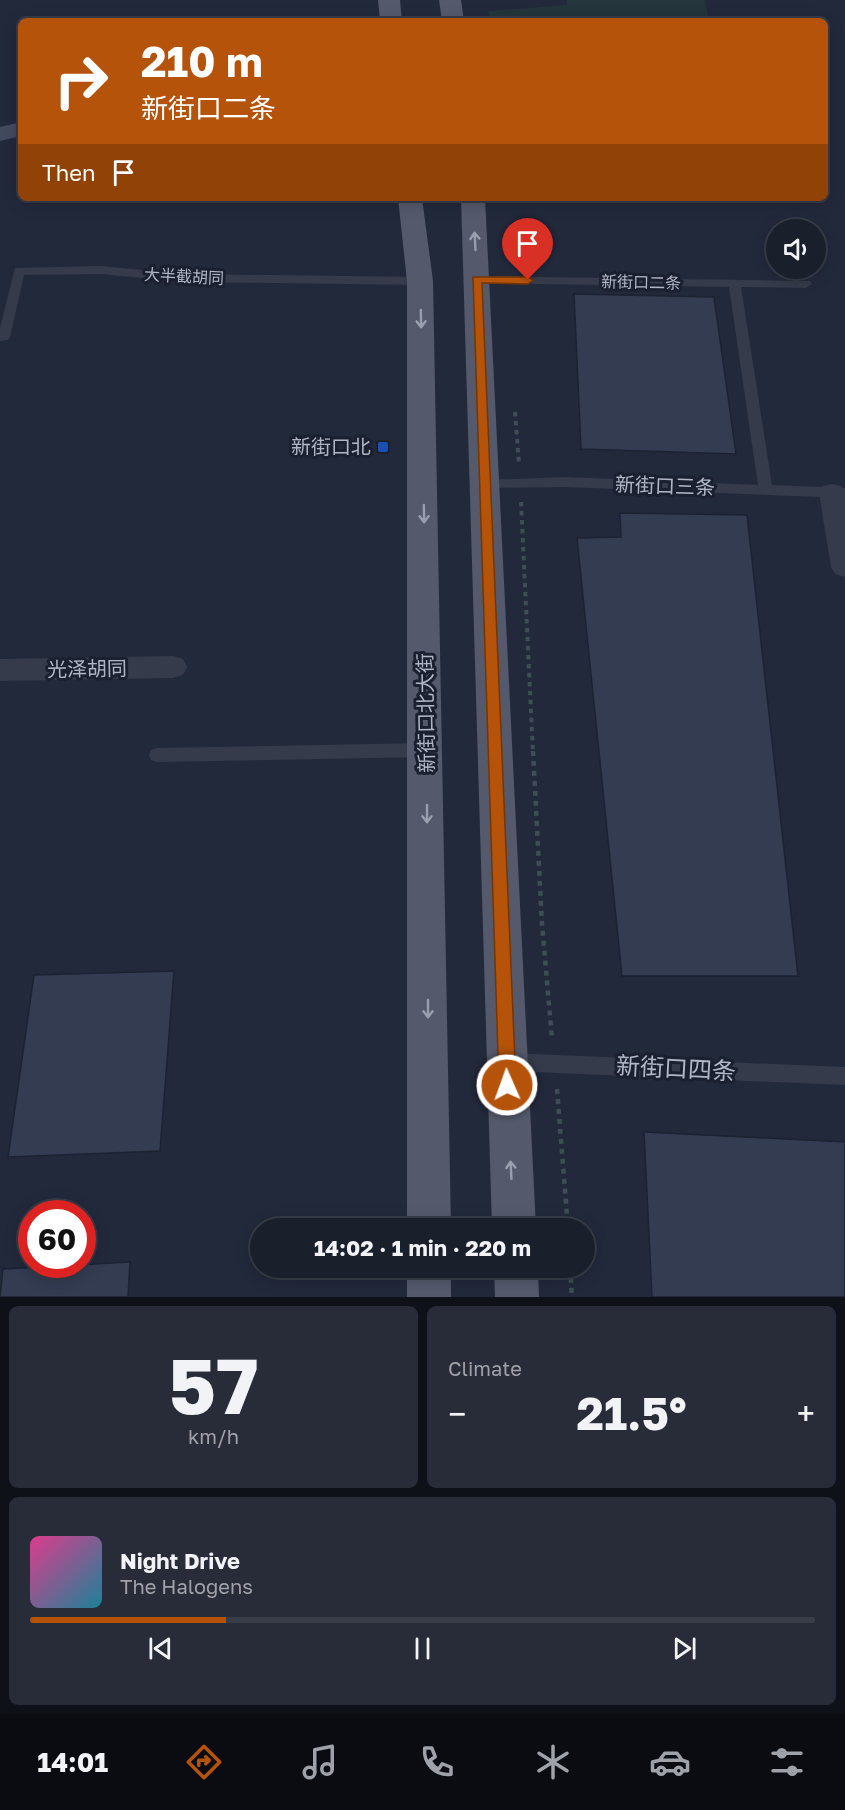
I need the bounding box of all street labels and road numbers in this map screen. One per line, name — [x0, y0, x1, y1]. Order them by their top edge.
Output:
street label: 大半截胡同 — [144, 264, 224, 288]
street label: 新街口二条 — [601, 271, 681, 293]
street label: 新街口三条 — [615, 471, 715, 499]
street label: 新街口北大街 — [412, 653, 438, 773]
street label: 光泽胡同 — [47, 655, 127, 681]
street label: 新街口四条 — [615, 1050, 737, 1085]

